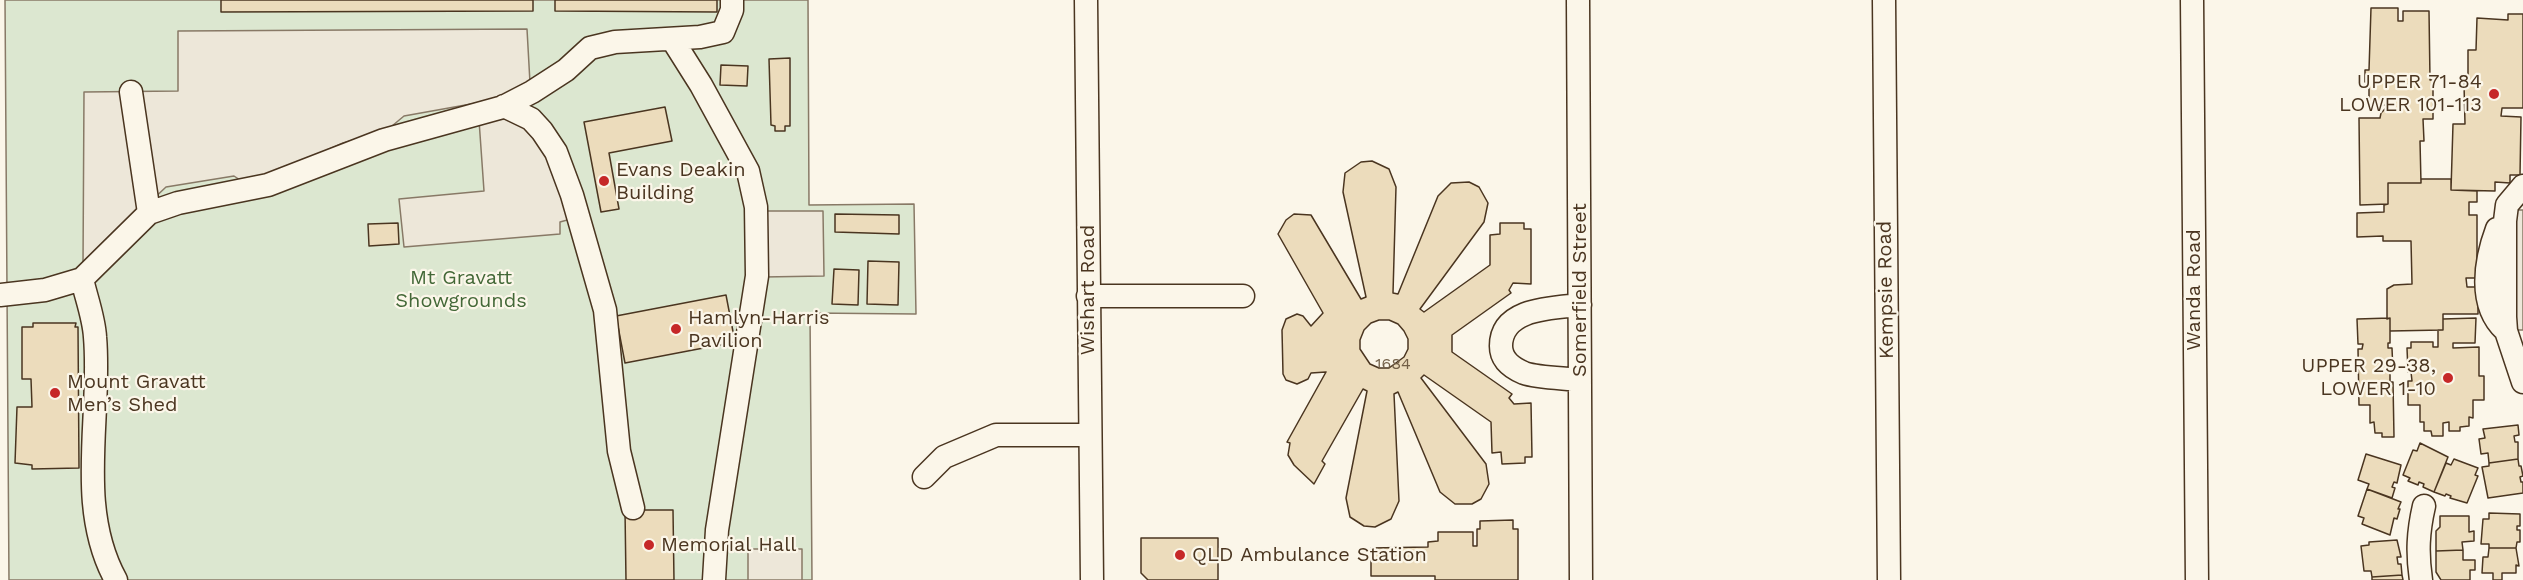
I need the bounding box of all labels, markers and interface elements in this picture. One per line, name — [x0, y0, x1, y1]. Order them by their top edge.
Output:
place label: UPPER 71-84 LOWER 101-113 — [2339, 70, 2482, 117]
marker: UPPER 71-84 LOWER 101-113 — [2487, 87, 2501, 101]
place label: Evans Deakin Building — [616, 158, 746, 205]
marker: Evans Deakin Building — [597, 174, 611, 188]
street label: Somerfield Street — [1568, 203, 1592, 377]
street label: Kempsie Road — [1873, 221, 1899, 359]
street label: Wishart Road — [1076, 225, 1100, 355]
street label: Wanda Road — [2182, 229, 2206, 351]
park label: Mt Gravatt Showgrounds — [395, 266, 527, 313]
place label: Hamlyn-Harris Pavilion — [688, 306, 830, 353]
marker: Hamlyn-Harris Pavilion — [669, 322, 683, 336]
house number: 1684 — [1375, 354, 1411, 374]
place label: UPPER 29-38, LOWER 1-10 — [2301, 354, 2436, 401]
place label: Mount Gravatt Men’s Shed — [67, 370, 206, 417]
marker: UPPER 29-38, LOWER 1-10 — [2441, 371, 2455, 385]
marker: Mount Gravatt Men’s Shed — [48, 386, 62, 400]
place label: Memorial Hall — [661, 533, 796, 557]
marker: Memorial Hall — [642, 538, 656, 552]
place label: QLD Ambulance Station — [1192, 543, 1427, 567]
marker: QLD Ambulance Station — [1173, 548, 1187, 562]

